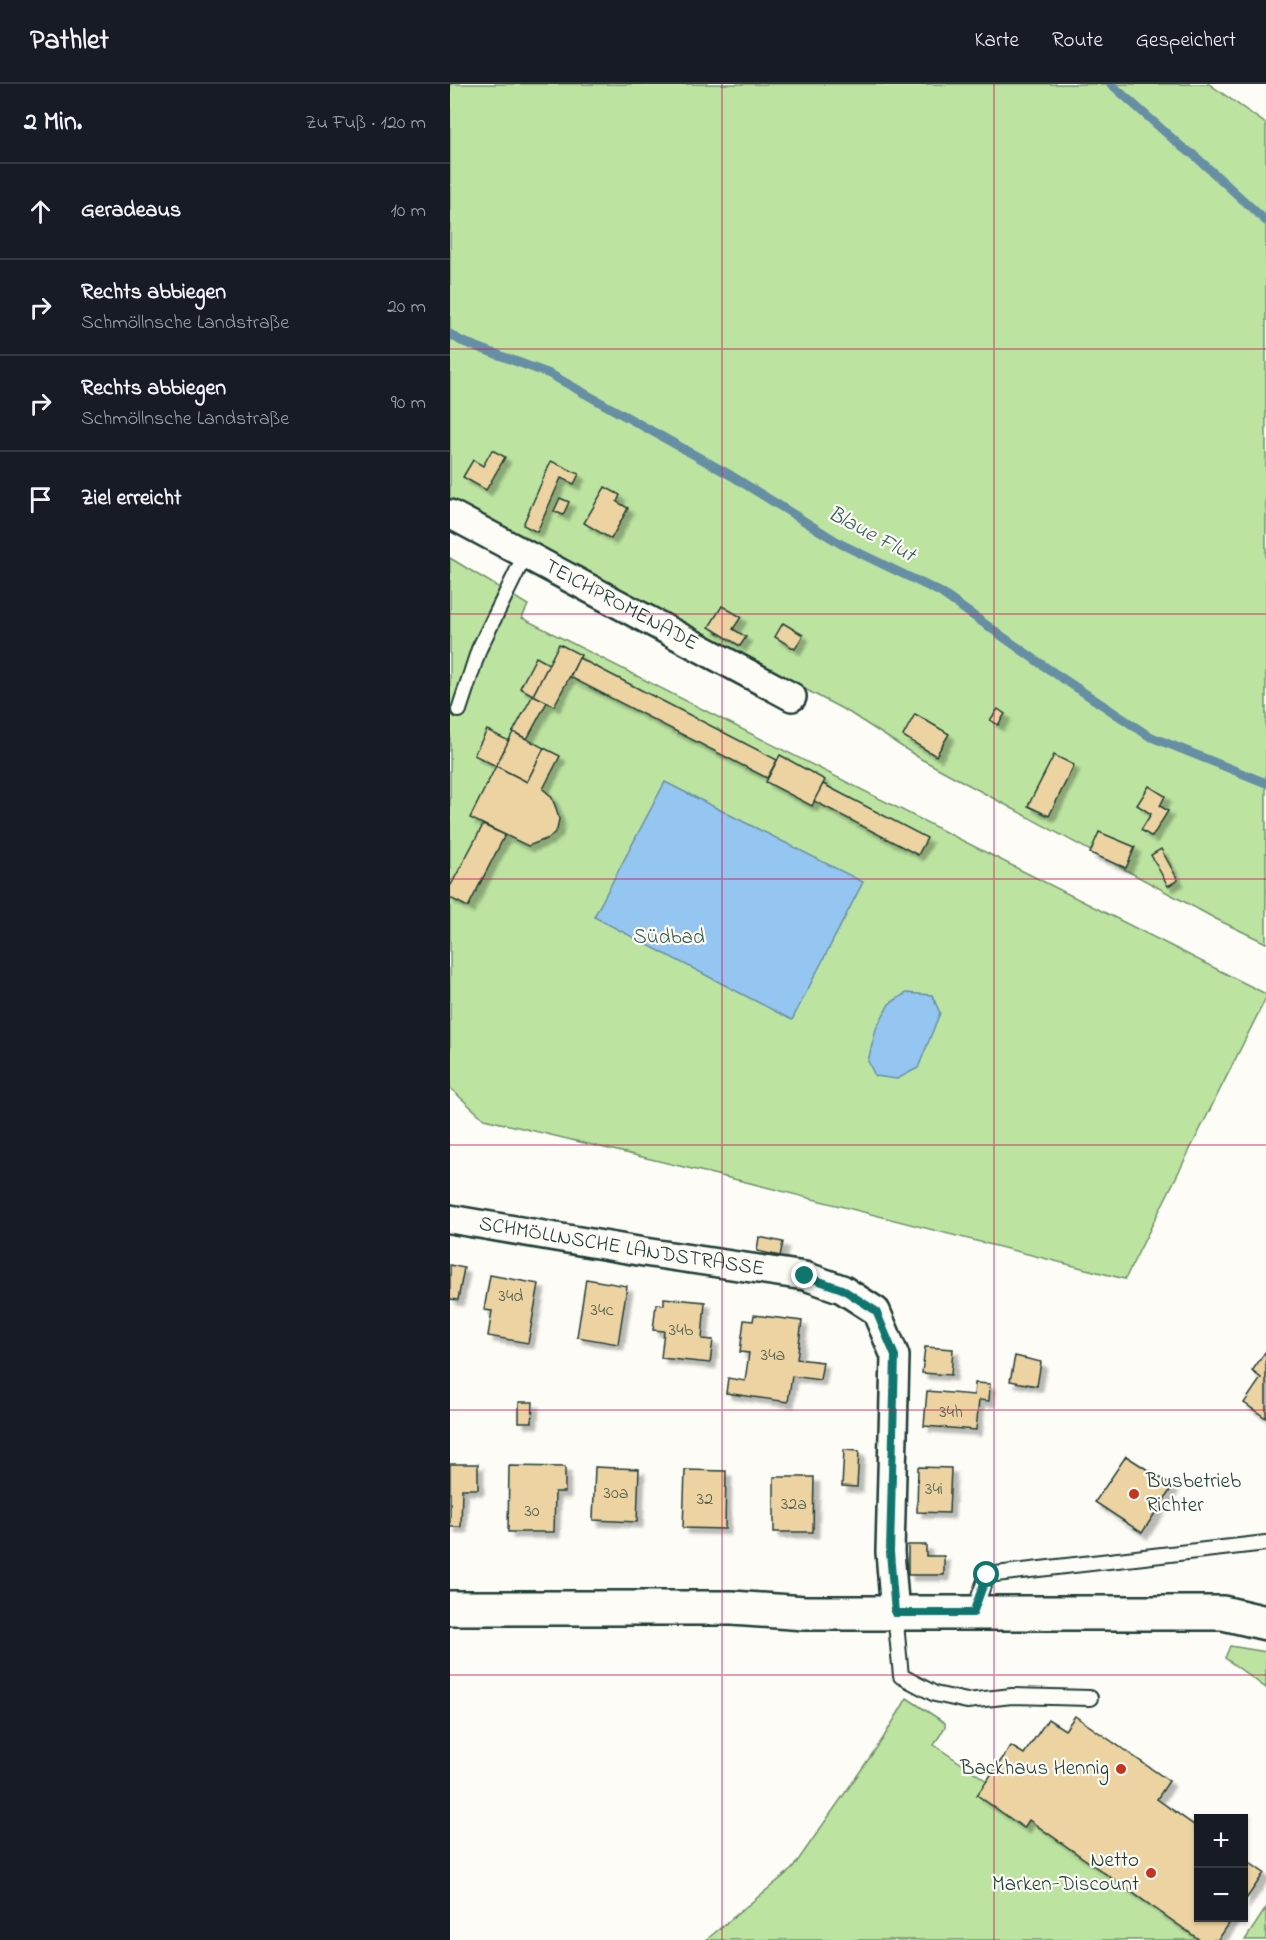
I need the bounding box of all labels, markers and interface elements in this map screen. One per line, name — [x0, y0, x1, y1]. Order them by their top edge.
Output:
text: Pathlet — [30, 21, 109, 62]
text: Karte — [974, 26, 1019, 56]
text: Route — [1052, 26, 1103, 56]
text: Gespeichert — [1136, 26, 1236, 56]
text: 2 Min. — [24, 104, 82, 142]
text: Zu Fuß · 120 m — [305, 109, 426, 138]
icon: ahead — [24, 195, 57, 228]
text: Geradeaus — [81, 195, 181, 227]
text: 10 m — [390, 197, 426, 226]
text: Rechts abbiegen — [81, 277, 226, 309]
icon: right — [24, 291, 57, 324]
text: 20 m — [387, 293, 426, 322]
text: Schmöllnsche Landstraße — [81, 309, 289, 338]
text: Rechts abbiegen — [81, 373, 226, 405]
icon: right — [24, 387, 57, 420]
text: 90 m — [391, 389, 426, 418]
text: Schmöllnsche Landstraße — [81, 405, 289, 434]
icon: arrive — [24, 483, 57, 516]
text: Ziel erreicht — [81, 483, 181, 515]
water label: Blaue Flut — [822, 499, 923, 573]
street label: TEICHPROMENADE — [539, 552, 703, 659]
park label: Südbad — [633, 923, 705, 953]
street label: SCHMÖLLNSCHE LANDSTRASSE — [477, 1209, 767, 1285]
route end — [791, 1262, 817, 1288]
house number: 34d — [499, 1284, 523, 1310]
house number: 34c — [591, 1298, 613, 1324]
house number: 34b — [669, 1318, 694, 1344]
house number: 34a — [761, 1343, 785, 1369]
house number: 34h — [939, 1400, 963, 1426]
place label: Busbetrieb Richter — [1145, 1467, 1241, 1521]
house number: 34i — [925, 1477, 943, 1503]
house number: 30a — [604, 1481, 628, 1507]
house number: 32 — [697, 1487, 713, 1513]
marker: Busbetrieb Richter — [1127, 1487, 1141, 1501]
house number: 32a — [781, 1492, 807, 1518]
house number: 30 — [524, 1499, 540, 1525]
route start — [973, 1561, 999, 1587]
place label: Backhaus Hennig — [959, 1754, 1109, 1786]
marker: Backhaus Hennig — [1114, 1762, 1128, 1776]
map controls — [1194, 1814, 1248, 1922]
button: + — [1194, 1814, 1248, 1868]
place label: Netto Marken-Discount — [992, 1846, 1139, 1900]
marker: Netto Marken-Discount — [1144, 1866, 1158, 1880]
button: − — [1194, 1868, 1248, 1922]

